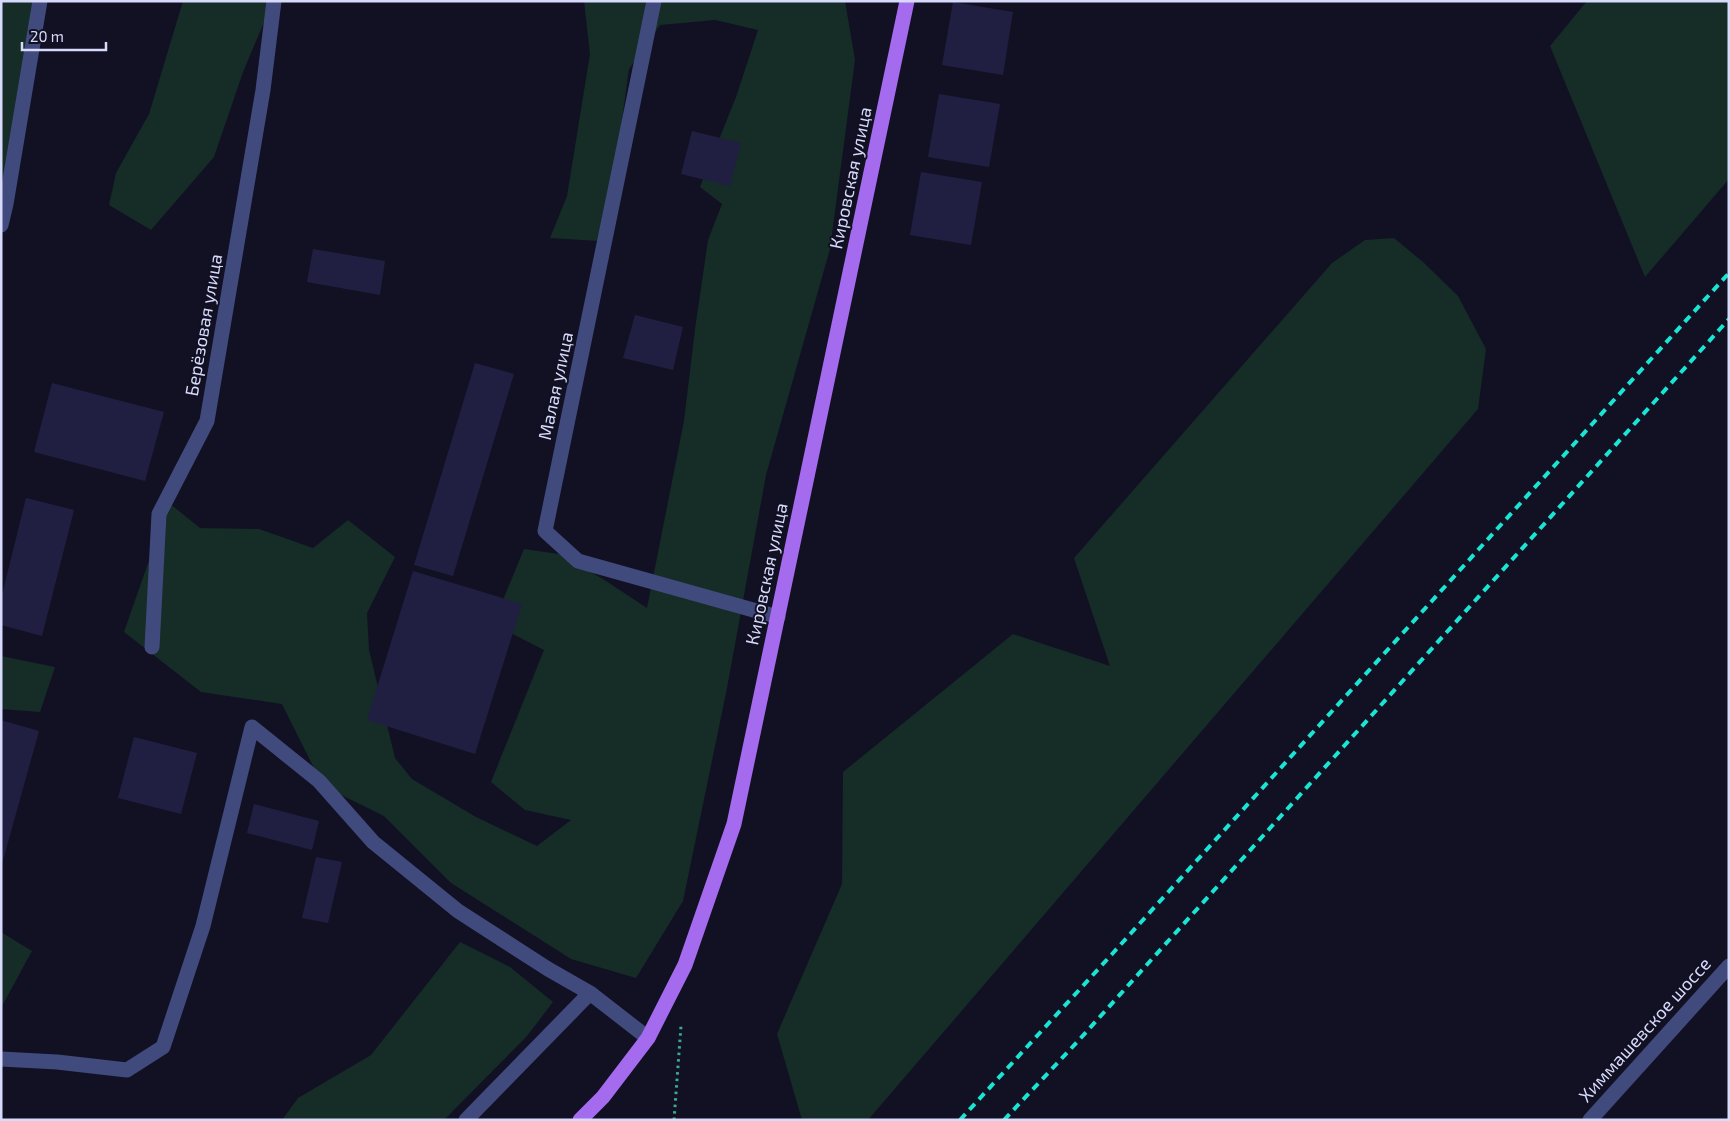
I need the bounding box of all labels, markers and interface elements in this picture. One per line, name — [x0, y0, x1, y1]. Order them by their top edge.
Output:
scale bar — [22, 20, 106, 52]
text: 20 m — [30, 27, 64, 45]
street label: Кировская улица — [824, 105, 876, 251]
street label: Берёзовая улица — [180, 252, 226, 398]
street label: Малая улица — [533, 330, 577, 442]
street label: Кировская улица — [740, 501, 792, 647]
street label: Химмашевское шоссе — [1574, 952, 1715, 1106]

